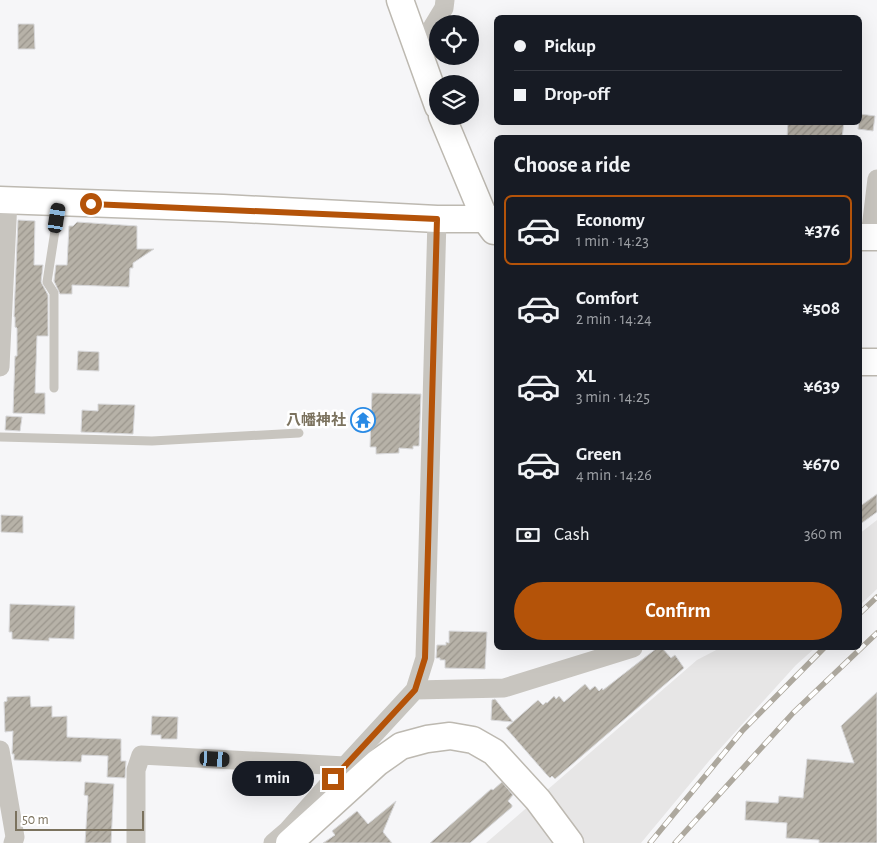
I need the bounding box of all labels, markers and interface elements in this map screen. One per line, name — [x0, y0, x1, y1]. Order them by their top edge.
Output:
map controls — [429, 15, 479, 125]
button: locate — [429, 15, 479, 65]
text: Pickup — [544, 37, 596, 56]
button: layers — [429, 75, 479, 125]
text: Drop-off — [544, 85, 609, 104]
text: Choose a ride — [514, 154, 630, 176]
route start — [80, 193, 102, 215]
car — [47, 202, 66, 234]
icon: car — [516, 208, 561, 253]
text: Economy — [576, 211, 645, 230]
text: ¥376 — [804, 221, 840, 240]
text: 1 min · 14:23 — [576, 233, 649, 249]
icon: car — [516, 286, 561, 331]
text: Comfort — [576, 289, 638, 308]
text: ¥508 — [803, 299, 840, 318]
text: 2 min · 14:24 — [576, 311, 652, 327]
icon: car — [516, 364, 561, 409]
text: XL — [576, 367, 596, 386]
text: ¥639 — [803, 377, 840, 396]
text: 3 min · 14:25 — [576, 389, 650, 405]
temple icon: 八幡神社 — [350, 407, 376, 433]
place label: 八幡神社 — [286, 411, 346, 428]
icon: car — [516, 442, 561, 487]
text: Green — [576, 445, 622, 464]
text: ¥670 — [803, 455, 840, 474]
text: 4 min · 14:26 — [576, 467, 652, 483]
icon: cash — [514, 521, 542, 549]
text: Cash — [554, 525, 590, 544]
text: 360 m — [804, 526, 842, 542]
button: Confirm — [514, 582, 842, 640]
car — [199, 751, 230, 767]
callout: 1 min — [233, 762, 316, 796]
route end — [322, 768, 344, 790]
text: 1 min — [256, 770, 290, 786]
scale bar — [15, 808, 144, 831]
text: 50 m — [22, 813, 49, 827]

